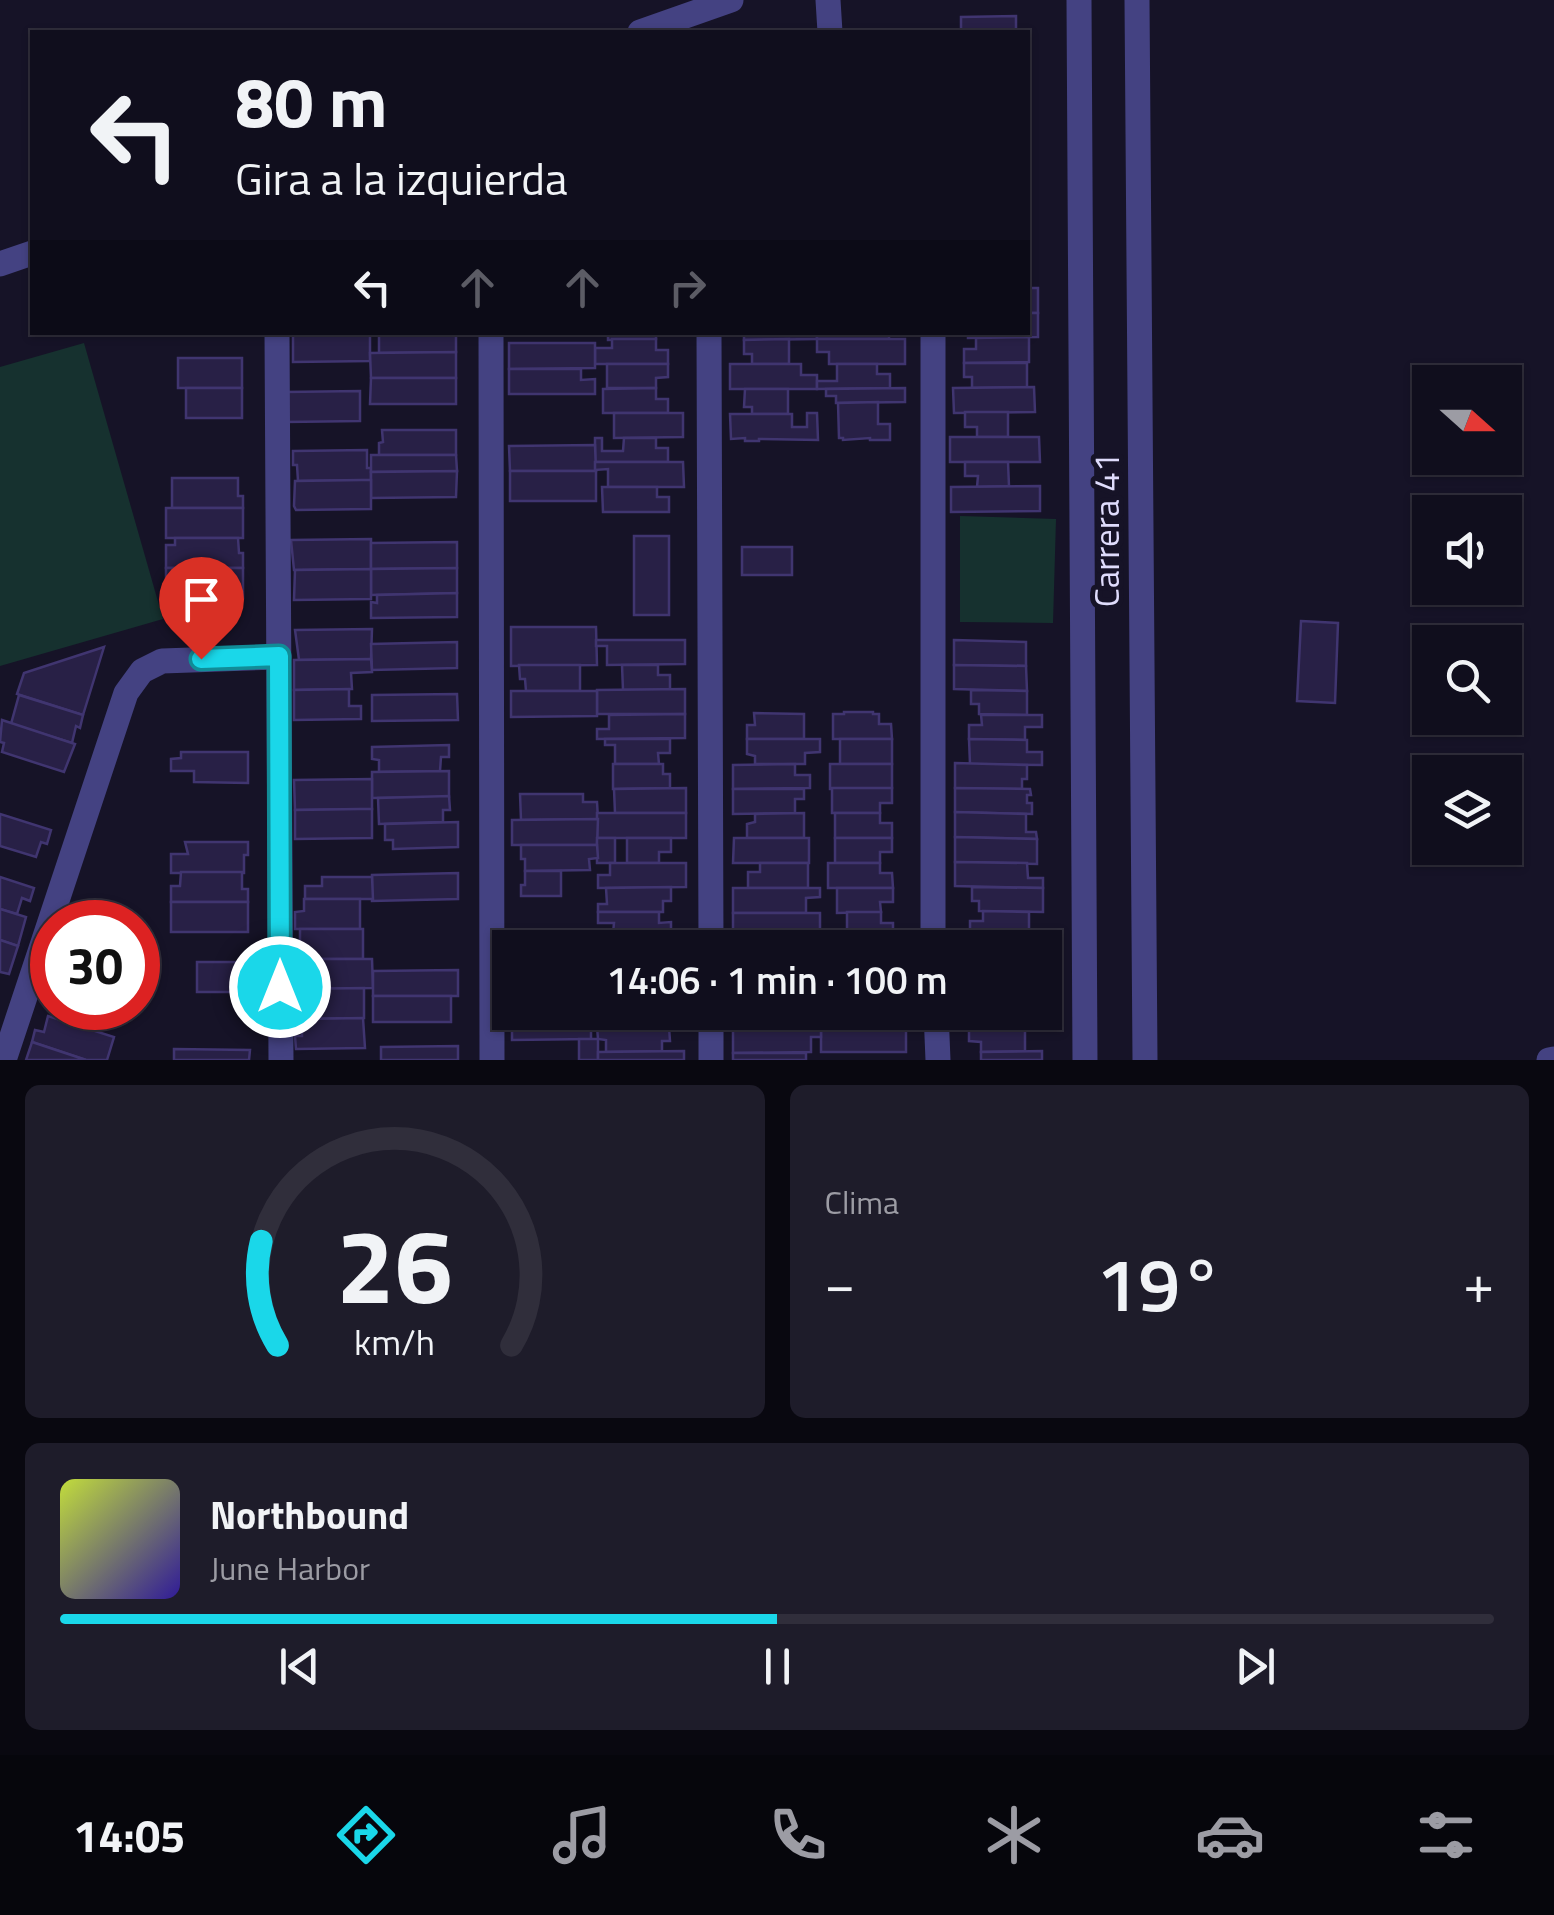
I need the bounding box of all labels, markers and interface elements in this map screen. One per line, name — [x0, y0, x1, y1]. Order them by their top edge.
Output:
text: 80 m — [235, 48, 388, 154]
icon: left — [70, 70, 200, 200]
text: Gira a la izquierda — [235, 144, 568, 212]
icon: left — [345, 260, 400, 315]
icon: ahead — [450, 260, 505, 315]
icon: ahead — [555, 260, 610, 315]
icon: right — [660, 260, 715, 315]
north arrow — [1412, 365, 1522, 475]
map controls — [1412, 365, 1522, 865]
street label: Carrera 41 — [1079, 453, 1133, 607]
button: sound — [1412, 495, 1522, 605]
pin — [159, 557, 244, 660]
icon: arrive — [174, 572, 229, 627]
button: search — [1412, 625, 1522, 735]
button: layers — [1412, 755, 1522, 865]
speed limit sign: 30 — [30, 900, 160, 1030]
position arrow — [228, 935, 332, 1039]
text: 14:06 · 1 min · 100 m — [606, 951, 948, 1009]
text: Clima — [825, 1178, 899, 1226]
text: 26 — [337, 1185, 453, 1343]
text: 19° — [1096, 1226, 1222, 1340]
text: − — [825, 1241, 855, 1324]
text: + — [1463, 1241, 1494, 1324]
text: km/h — [354, 1314, 435, 1369]
text: Northbound — [210, 1486, 409, 1544]
text: June Harbor — [210, 1544, 370, 1592]
icon: previous — [272, 1639, 327, 1694]
icon: pause — [750, 1639, 805, 1694]
icon: next — [1228, 1639, 1283, 1694]
icon: directions — [331, 1800, 401, 1870]
icon: music — [547, 1800, 617, 1870]
icon: phone — [763, 1800, 833, 1870]
icon: climate — [979, 1800, 1049, 1870]
icon: car — [1195, 1800, 1265, 1870]
icon: filters — [1411, 1800, 1481, 1870]
text: 14:05 — [73, 1801, 185, 1869]

